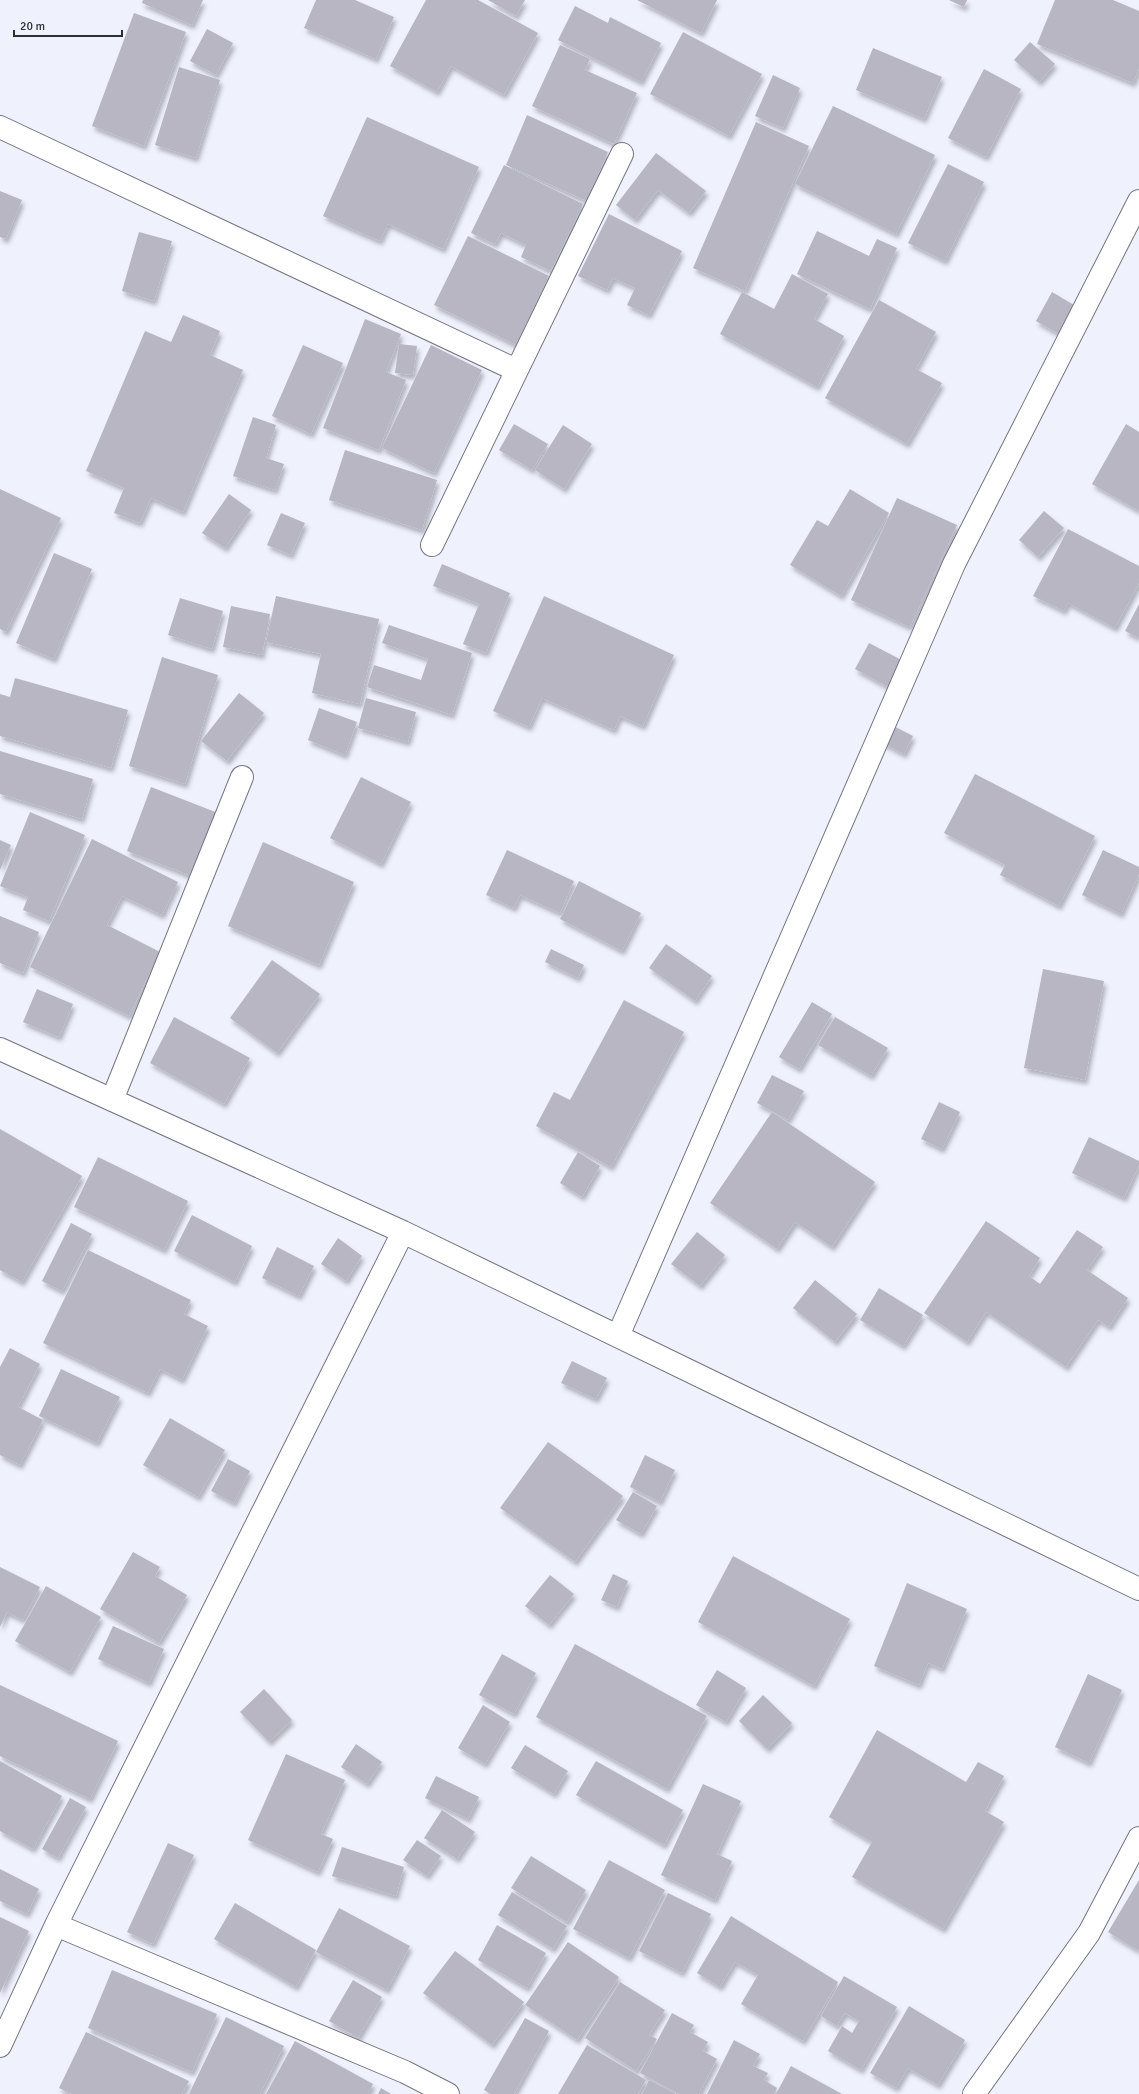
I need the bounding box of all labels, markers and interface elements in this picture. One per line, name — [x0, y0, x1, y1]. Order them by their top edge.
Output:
scale bar — [14, 12, 122, 38]
text: 20 m — [20, 19, 45, 34]

